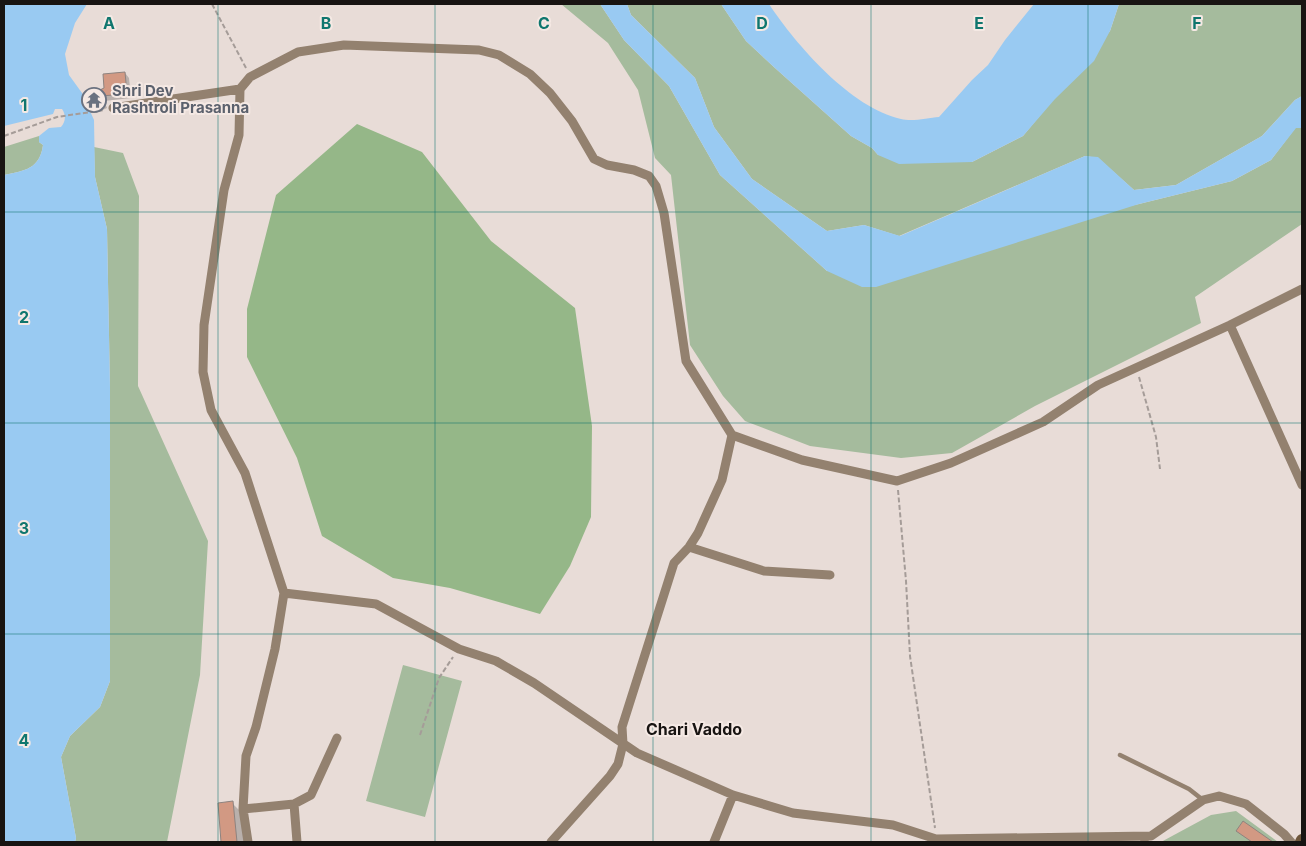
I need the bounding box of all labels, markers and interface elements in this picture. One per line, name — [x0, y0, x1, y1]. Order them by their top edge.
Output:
text: A — [103, 13, 115, 33]
text: B — [321, 13, 331, 33]
text: C — [538, 13, 550, 33]
text: D — [756, 13, 768, 33]
text: E — [974, 13, 984, 33]
text: F — [1192, 13, 1202, 33]
place label: Shri Dev Rashtroli Prasanna — [112, 81, 249, 117]
temple icon: Shri Dev Rashtroli Prasanna — [81, 87, 107, 113]
text: 1 — [21, 95, 27, 115]
text: 2 — [19, 307, 29, 327]
text: 3 — [19, 518, 29, 538]
district label: Chari Vaddo — [646, 719, 742, 739]
text: 4 — [19, 730, 30, 750]

